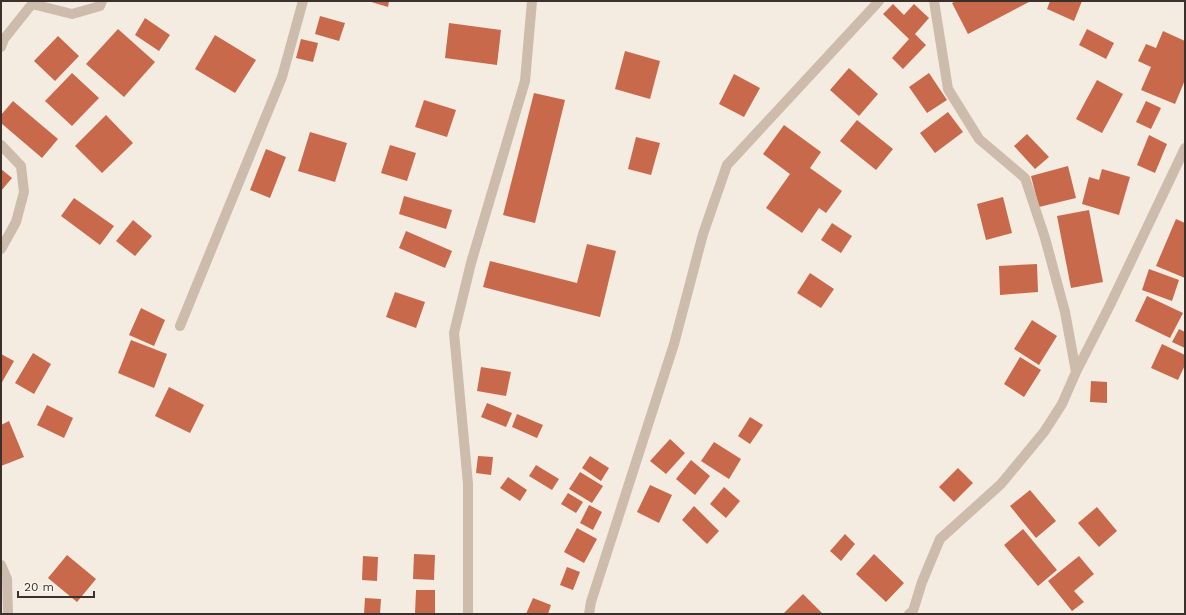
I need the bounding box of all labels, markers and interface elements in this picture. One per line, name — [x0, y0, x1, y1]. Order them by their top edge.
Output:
scale bar — [18, 573, 94, 599]
text: 20 m — [24, 580, 54, 594]

